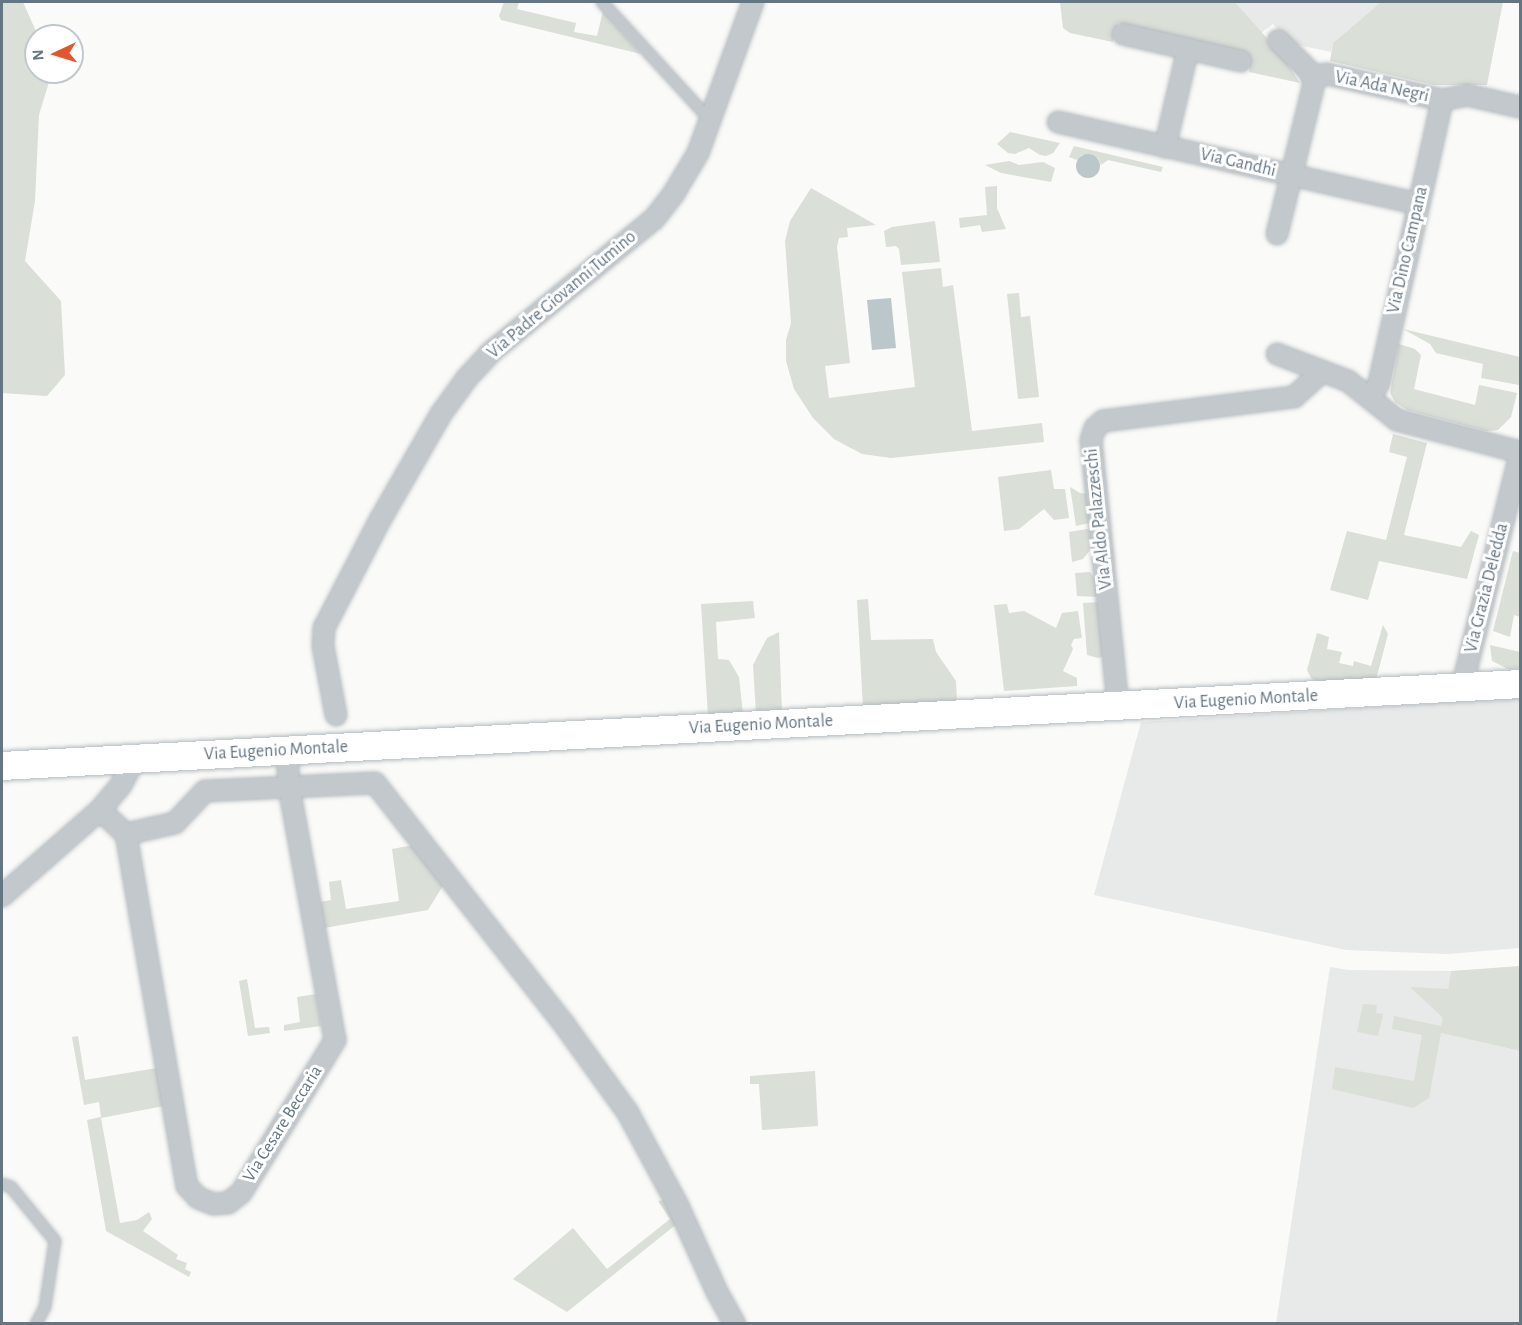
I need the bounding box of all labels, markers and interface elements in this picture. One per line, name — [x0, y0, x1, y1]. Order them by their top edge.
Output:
north arrow — [24, 24, 84, 84]
text: N — [30, 49, 46, 61]
street label: Via Ada Negri — [1333, 67, 1431, 107]
street label: Via Gandhi — [1198, 144, 1278, 182]
street label: Via Dino Campana — [1383, 184, 1433, 316]
street label: Via Padre Giovanni Tumino — [483, 226, 641, 364]
street label: Via Aldo Palazzeschi — [1081, 447, 1117, 591]
street label: Via Grazia Deledda — [1460, 521, 1514, 655]
street label: Via Eugenio Montale — [1173, 685, 1319, 715]
street label: Via Eugenio Montale — [688, 710, 834, 740]
street label: Via Eugenio Montale — [203, 736, 349, 766]
street label: Via Cesare Beccaria — [239, 1062, 327, 1186]

